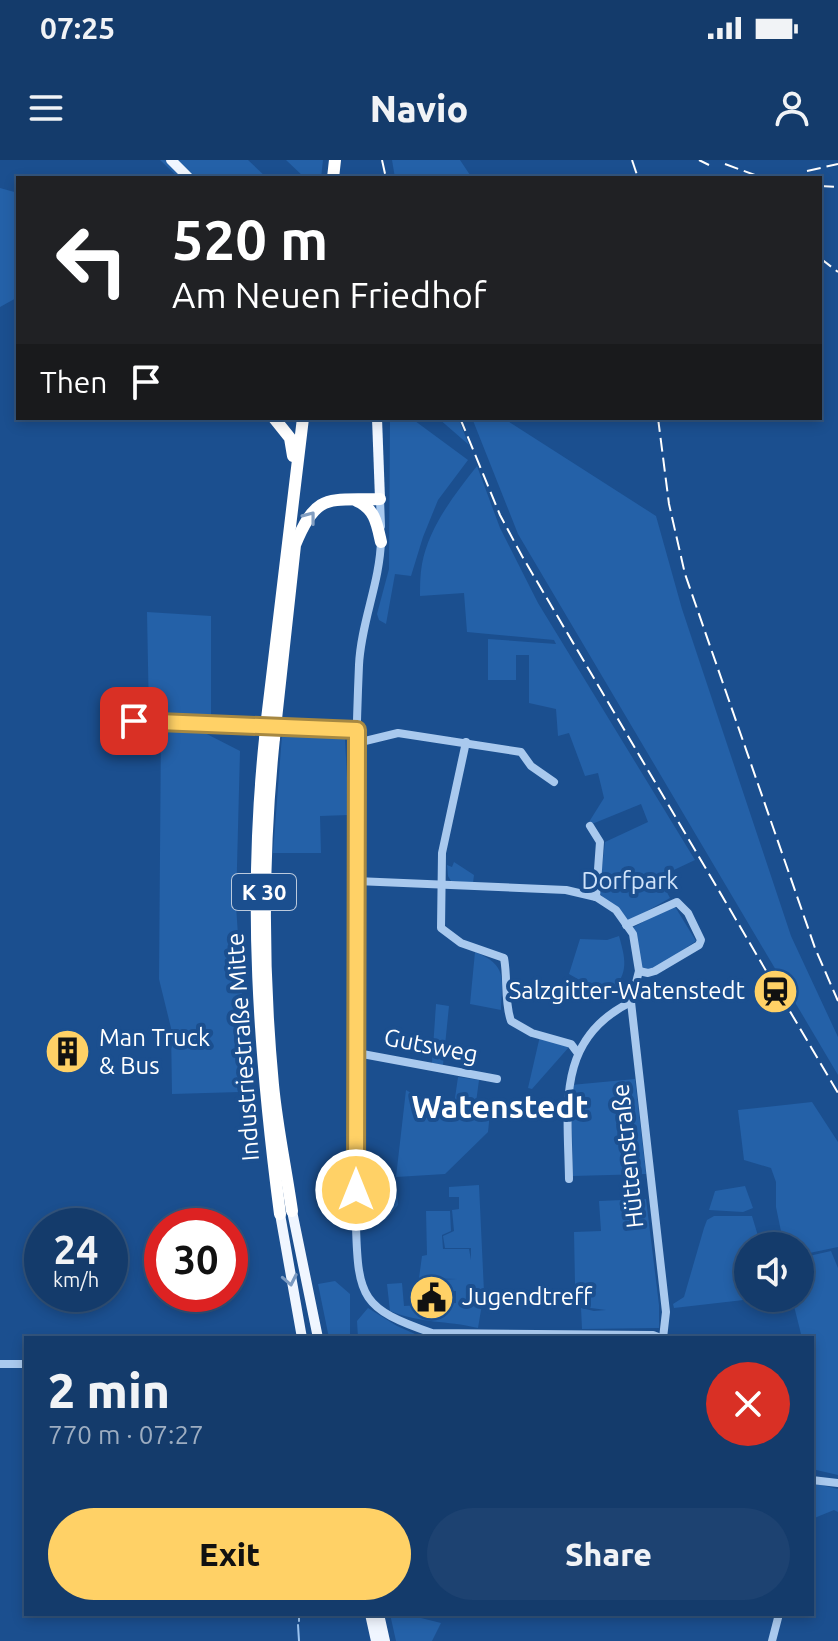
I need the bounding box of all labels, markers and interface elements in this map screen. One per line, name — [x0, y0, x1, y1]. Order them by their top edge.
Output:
text: 07:25 — [40, 11, 115, 45]
icon: menu — [24, 86, 68, 130]
icon: person — [770, 86, 814, 130]
text: Navio — [370, 88, 468, 129]
icon: left — [40, 208, 144, 312]
text: 520 m — [172, 208, 328, 271]
text: Am Neuen Friedhof — [172, 274, 487, 315]
icon: arrive — [124, 360, 168, 404]
text: Then — [40, 365, 108, 399]
one-way arrow — [301, 511, 315, 526]
pin — [100, 687, 168, 755]
icon: arrive — [112, 699, 156, 743]
park label: Dorfpark — [582, 867, 678, 894]
road number: K 30 — [232, 874, 296, 910]
street label: Industriestraße Mitte — [221, 932, 264, 1162]
station icon: Salzgitter-Watenstedt — [752, 967, 800, 1015]
place label: Salzgitter-Watenstedt — [509, 977, 746, 1004]
street label: Gutsweg — [382, 1023, 480, 1068]
place label: Man Truck & Bus — [99, 1024, 210, 1079]
building icon: Man Truck & Bus — [44, 1028, 92, 1076]
street label: Hüttenstraße — [606, 1082, 649, 1230]
district label: Watenstedt — [412, 1088, 588, 1124]
position arrow — [314, 1148, 398, 1232]
speed limit sign: 30 — [144, 1208, 248, 1312]
text: 24 — [53, 1227, 99, 1272]
map controls — [734, 1232, 814, 1312]
button: sound — [734, 1232, 814, 1312]
text: km/h — [53, 1268, 99, 1291]
one-way arrow — [280, 1273, 297, 1287]
public building icon: Jugendtreff — [407, 1273, 455, 1321]
place label: Jugendtreff — [462, 1283, 593, 1310]
button: close — [706, 1362, 790, 1446]
text: 2 min — [48, 1363, 170, 1417]
text: 770 m · 07:27 — [48, 1420, 204, 1449]
button: Exit — [48, 1508, 411, 1600]
button: Share — [427, 1508, 790, 1600]

